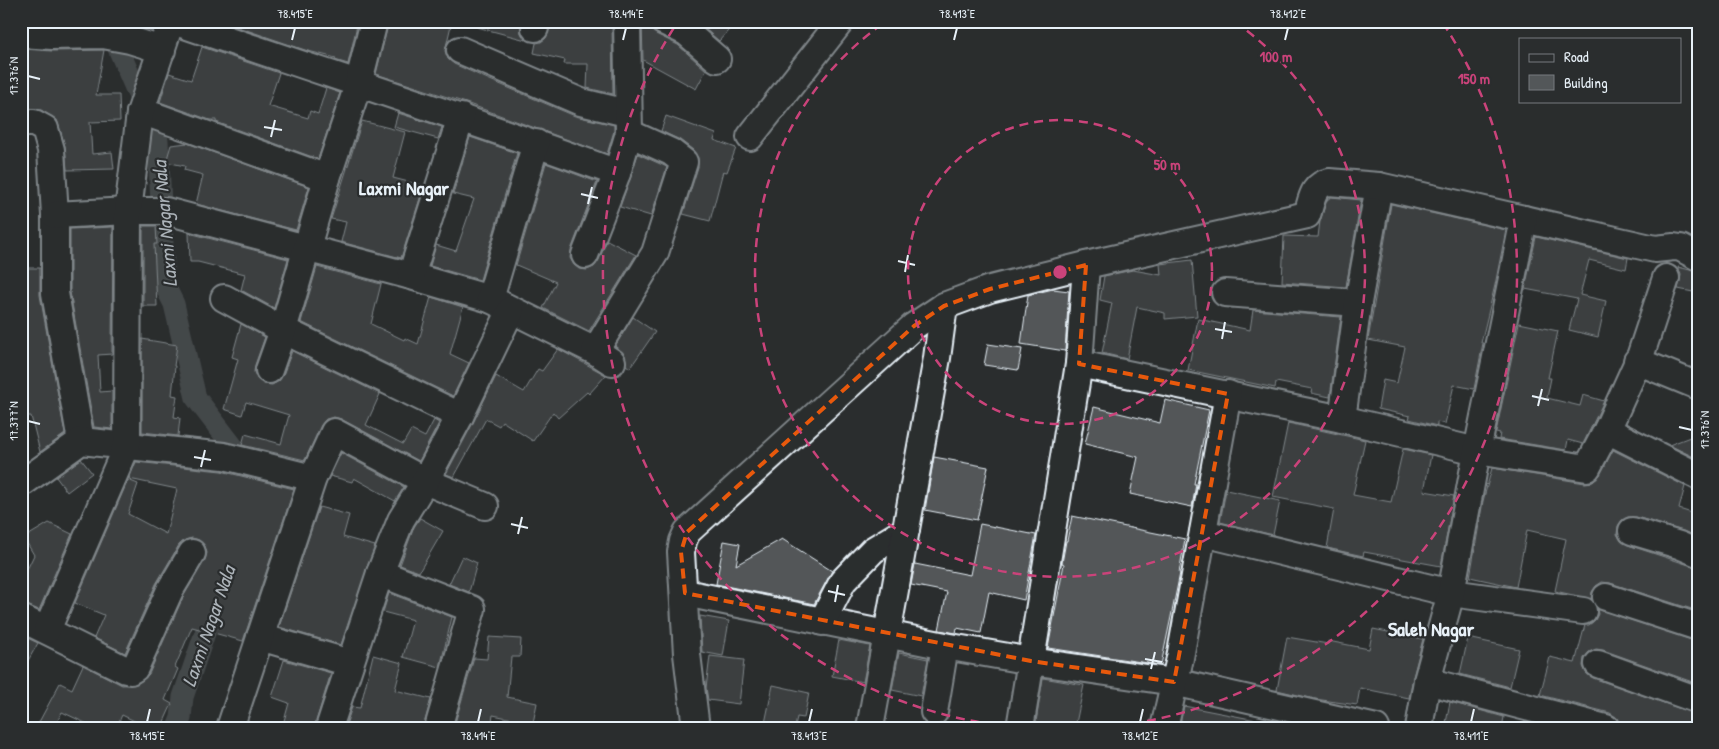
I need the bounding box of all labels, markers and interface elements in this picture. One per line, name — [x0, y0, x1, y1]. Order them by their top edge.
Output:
text: 78.415°E — [277, 5, 314, 22]
text: 78.414°E — [608, 5, 644, 22]
text: 78.413°E — [939, 5, 976, 22]
text: 78.412°E — [1270, 5, 1307, 22]
legend — [1519, 38, 1682, 102]
text: 100 m — [1260, 46, 1292, 67]
text: Road — [1564, 46, 1589, 67]
text: 17.376°N — [5, 57, 22, 95]
text: 150 m — [1458, 68, 1490, 89]
text: Building — [1564, 72, 1608, 93]
text: 50 m — [1154, 154, 1180, 175]
water label: Laxmi Nagar Nala — [145, 158, 184, 288]
district label: Laxmi Nagar — [359, 174, 449, 202]
centre of rings — [1051, 263, 1069, 281]
text: 17.377°N — [5, 401, 22, 441]
text: 17.376°N — [1696, 411, 1713, 449]
water label: Laxmi Nagar Nala — [175, 560, 243, 690]
district label: Saleh Nagar — [1388, 615, 1474, 643]
text: 78.415°E — [129, 727, 166, 744]
text: 78.414°E — [460, 727, 496, 744]
text: 78.413°E — [791, 727, 828, 744]
text: 78.412°E — [1122, 727, 1159, 744]
text: 78.411°E — [1453, 727, 1489, 744]

